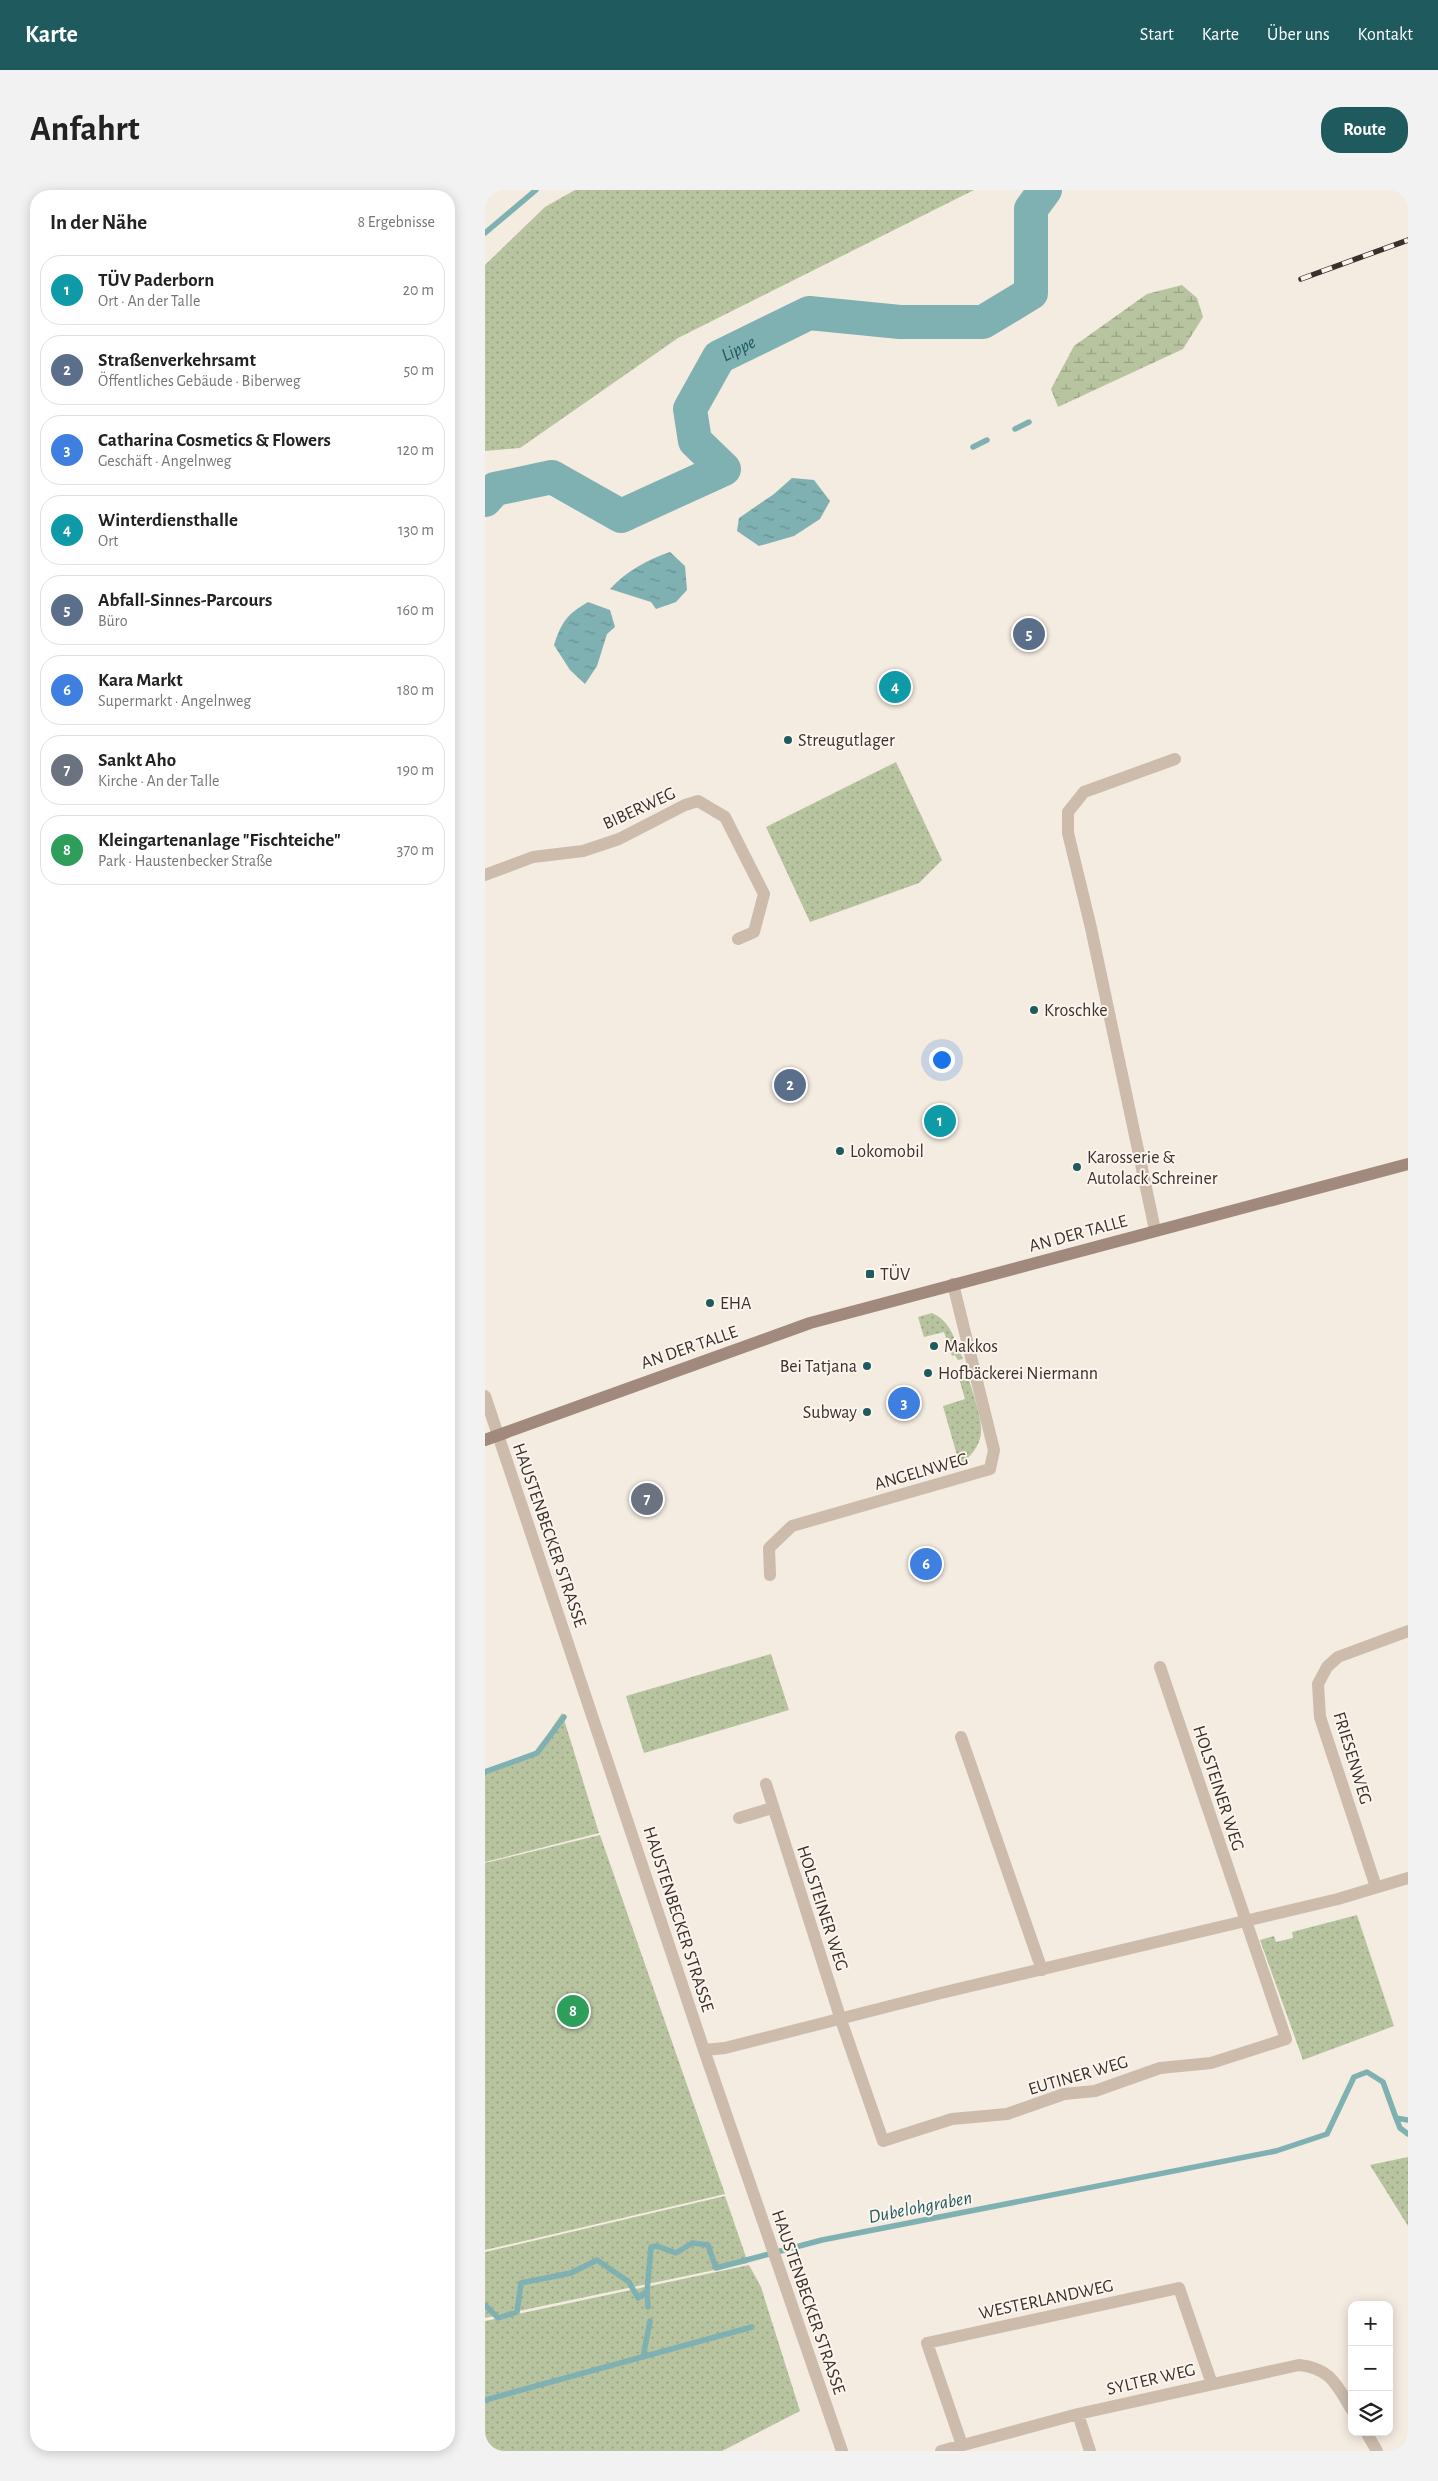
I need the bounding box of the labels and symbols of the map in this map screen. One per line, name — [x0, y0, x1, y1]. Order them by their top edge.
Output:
water label: Lippe — [719, 333, 759, 365]
pin: 5 — [1013, 615, 1045, 653]
pin: 4 — [879, 668, 911, 706]
place label: Streugutlager — [798, 732, 895, 750]
marker: Streugutlager — [782, 734, 794, 746]
street label: BIBERWEG — [600, 784, 678, 833]
place label: Kroschke — [1044, 1002, 1107, 1020]
marker: Kroschke — [1028, 1004, 1040, 1016]
your location — [929, 1047, 955, 1073]
pin: 2 — [774, 1066, 806, 1104]
pin: 1 — [924, 1102, 956, 1140]
place label: Lokomobil — [850, 1143, 924, 1161]
marker: Lokomobil — [834, 1145, 846, 1157]
place label: Karosserie & Autolack Schreiner — [1087, 1149, 1218, 1188]
marker: Karosserie & Autolack Schreiner — [1071, 1161, 1083, 1173]
street label: AN DER TALLE — [1027, 1212, 1130, 1256]
place label: TÜV — [880, 1264, 911, 1284]
marker: TÜV — [864, 1268, 876, 1280]
place label: EHA — [720, 1295, 752, 1313]
marker: EHA — [704, 1297, 716, 1309]
street label: AN DER TALLE — [639, 1323, 740, 1373]
place label: Makkos — [944, 1338, 998, 1356]
marker: Makkos — [928, 1340, 940, 1352]
place label: Bei Tatjana — [780, 1358, 857, 1376]
marker: Bei Tatjana — [861, 1360, 873, 1372]
place label: Hofbäckerei Niermann — [938, 1365, 1098, 1383]
marker: Hofbäckerei Niermann — [922, 1367, 934, 1379]
pin: 3 — [888, 1384, 920, 1422]
place label: Subway — [803, 1404, 857, 1422]
marker: Subway — [861, 1406, 873, 1418]
street label: HAUSTENBECKER STRASSE — [509, 1441, 589, 1630]
street label: ANGELNWEG — [872, 1450, 970, 1494]
pin: 7 — [631, 1480, 663, 1518]
pin: 6 — [910, 1545, 942, 1583]
street label: FRIESENWEG — [1329, 1710, 1375, 1807]
street label: HOLSTEINER WEG — [1189, 1723, 1247, 1853]
street label: HAUSTENBECKER STRASSE — [640, 1824, 717, 2014]
street label: HOLSTEINER WEG — [793, 1843, 851, 1973]
pin: 8 — [557, 1992, 589, 2030]
street label: EUTINER WEG — [1026, 2053, 1130, 2099]
water label: Dubelohgraben — [867, 2188, 974, 2227]
street label: HAUSTENBECKER STRASSE — [768, 2208, 848, 2397]
street label: WESTERLANDWEG — [977, 2277, 1115, 2323]
street label: SYLTER WEG — [1105, 2361, 1197, 2399]

